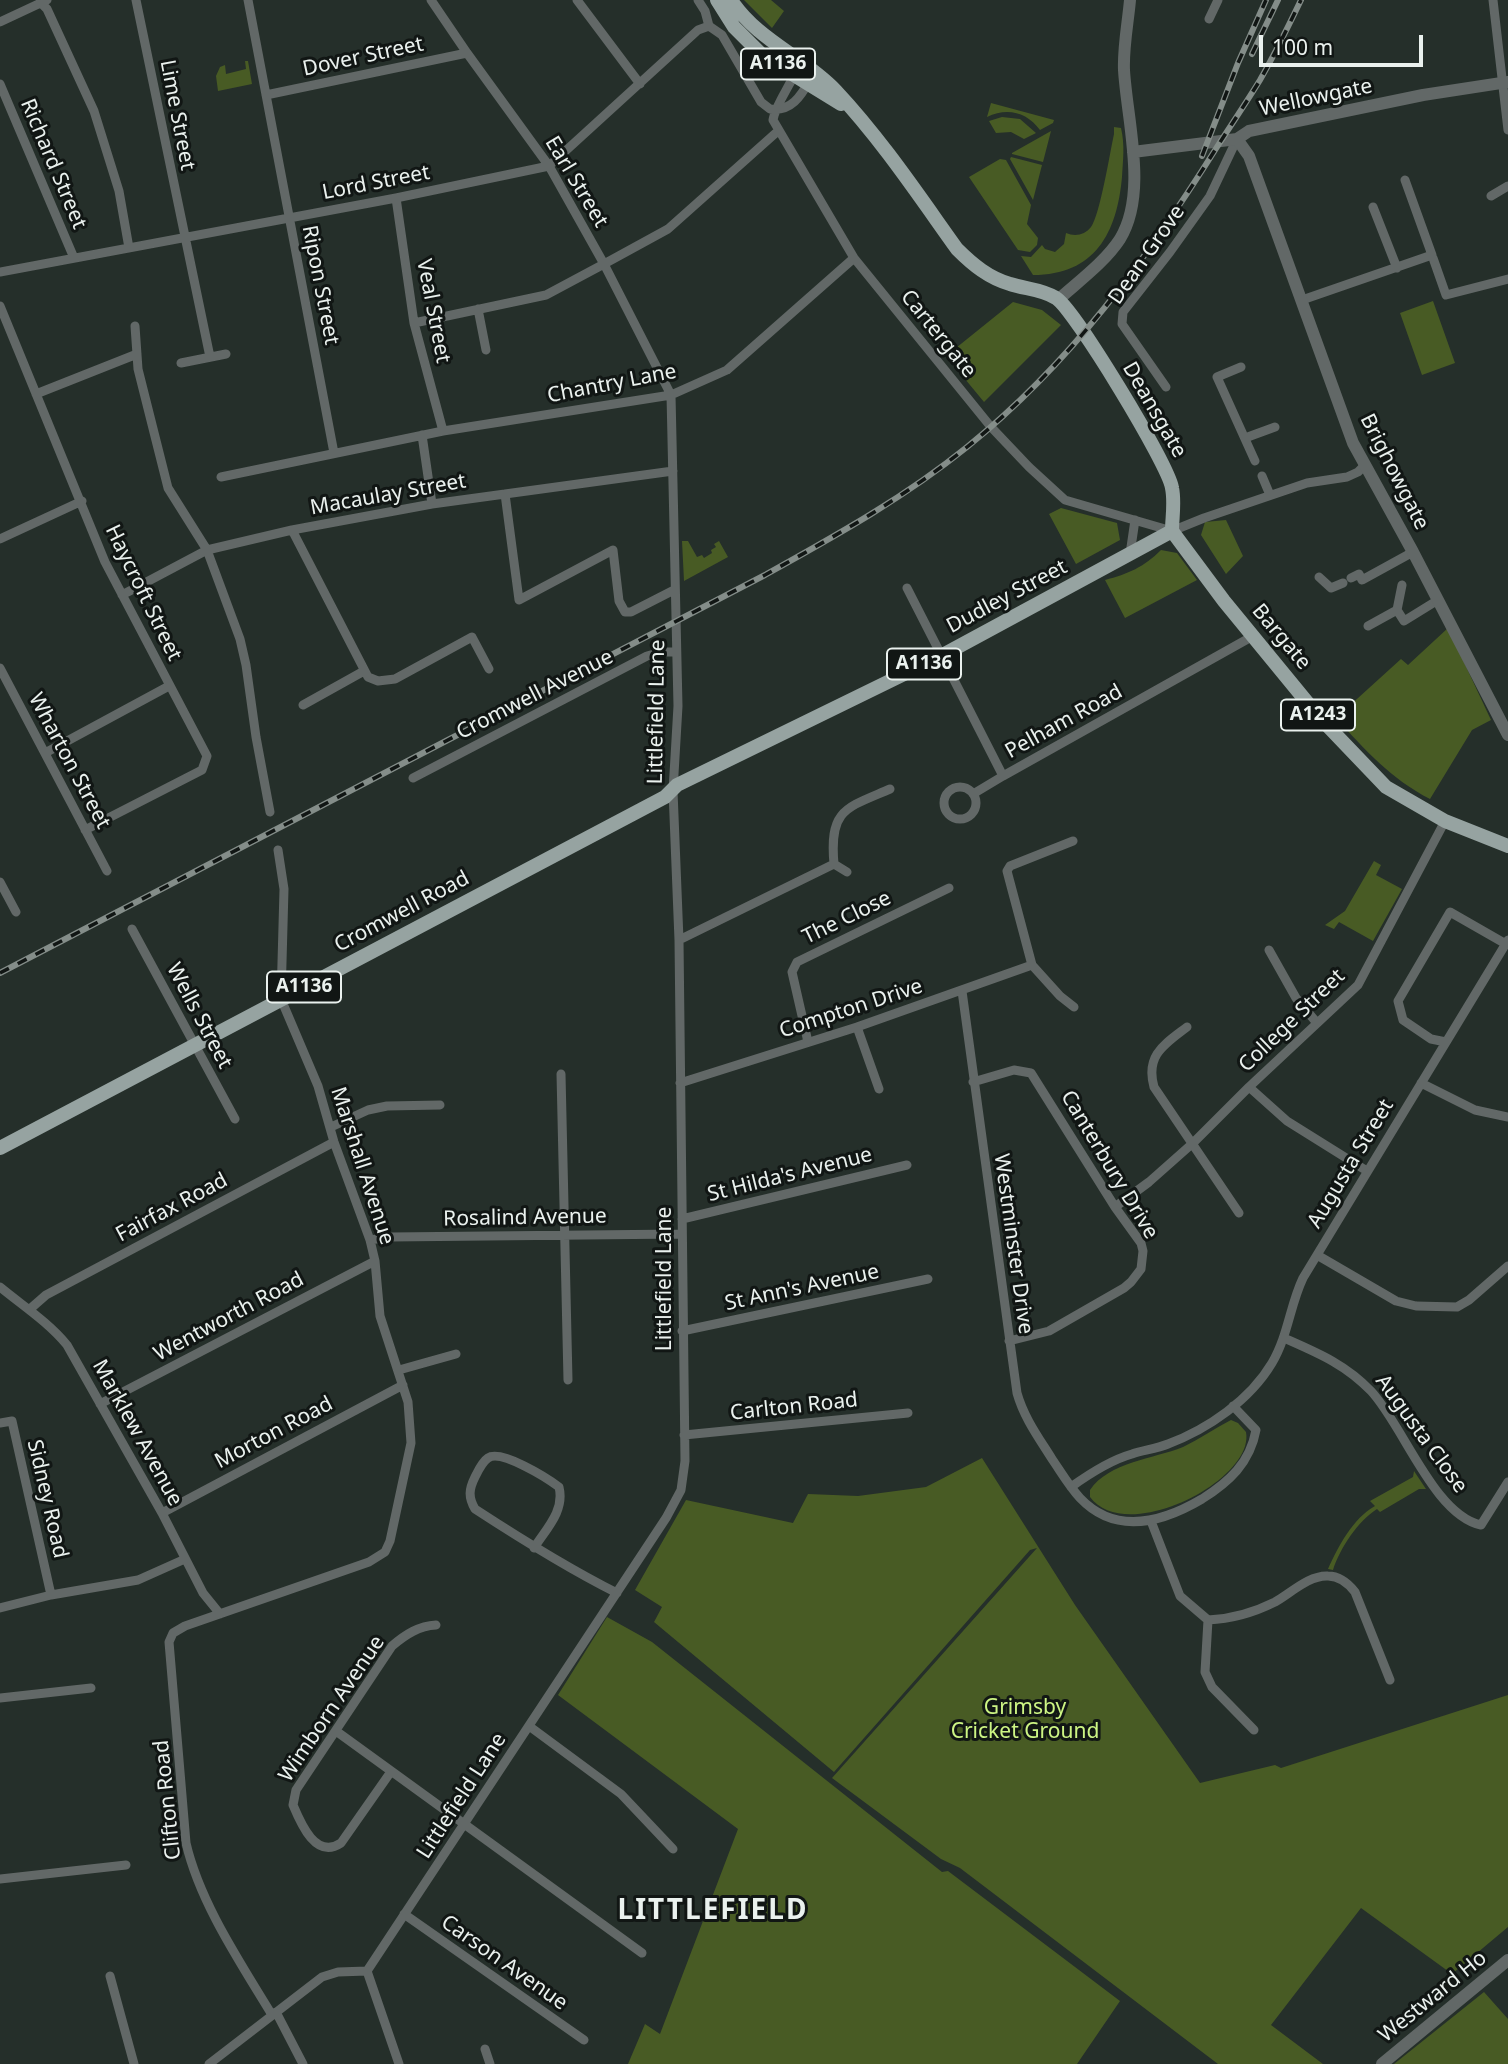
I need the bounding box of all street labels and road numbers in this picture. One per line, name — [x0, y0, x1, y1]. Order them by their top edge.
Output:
street label: Dover Street — [300, 32, 426, 82]
road number: A1136 — [741, 48, 815, 80]
street label: Lime Street — [154, 58, 200, 172]
street label: Wellowgate — [1257, 74, 1375, 122]
street label: Richard Street — [14, 95, 92, 233]
street label: Earl Street — [539, 132, 613, 232]
street label: Lord Street — [320, 160, 432, 206]
street label: Dean Grove — [1103, 200, 1191, 310]
street label: Ripon Street — [296, 223, 344, 347]
street label: Veal Street — [411, 257, 455, 365]
street label: Cartergate — [895, 285, 981, 383]
street label: Deansgate — [1117, 358, 1191, 462]
street label: Chantry Lane — [545, 359, 679, 409]
street label: Brighowgate — [1354, 410, 1434, 534]
street label: Macaulay Street — [308, 469, 468, 521]
street label: Haycroft Street — [99, 521, 187, 665]
street label: Dudley Street — [942, 555, 1072, 639]
street label: Bargate — [1246, 599, 1316, 675]
street label: Littlefield Lane — [643, 639, 671, 785]
street label: Cromwell Avenue — [453, 645, 617, 745]
road number: A1136 — [887, 649, 961, 680]
street label: Pelham Road — [1001, 679, 1127, 765]
street label: Wharton Street — [23, 689, 115, 833]
road number: A1243 — [1281, 700, 1355, 730]
street label: Cromwell Road — [330, 866, 474, 958]
street label: The Close — [799, 886, 895, 950]
street label: Wells Street — [161, 959, 237, 1073]
street label: College Street — [1234, 964, 1350, 1078]
road number: A1136 — [267, 972, 341, 1002]
street label: Compton Drive — [776, 974, 926, 1044]
street label: Marshall Avenue — [325, 1084, 399, 1248]
street label: Canterbury Drive — [1055, 1086, 1163, 1244]
street label: Augusta Street — [1303, 1095, 1399, 1233]
street label: St Hilda's Avenue — [705, 1142, 875, 1208]
street label: Westminster Drive — [988, 1152, 1038, 1336]
street label: Fairfax Road — [112, 1168, 232, 1248]
street label: Rosalind Avenue — [443, 1204, 607, 1232]
street label: Littlefield Lane — [652, 1207, 678, 1351]
street label: St Ann's Avenue — [723, 1259, 881, 1317]
street label: Wentworth Road — [150, 1267, 308, 1367]
street label: Marklew Avenue — [86, 1355, 188, 1511]
street label: Augusta Close — [1370, 1370, 1472, 1498]
street label: Carlton Road — [729, 1388, 859, 1426]
street label: Morton Road — [211, 1391, 337, 1475]
street label: Sidney Road — [21, 1437, 73, 1561]
street label: Wimborn Avenue — [274, 1631, 390, 1787]
street label: Littlefield Lane — [412, 1728, 512, 1864]
street label: Clifton Road — [149, 1739, 187, 1861]
street label: Carson Avenue — [436, 1910, 572, 2016]
street label: Westward Ho — [1374, 1946, 1492, 2048]

